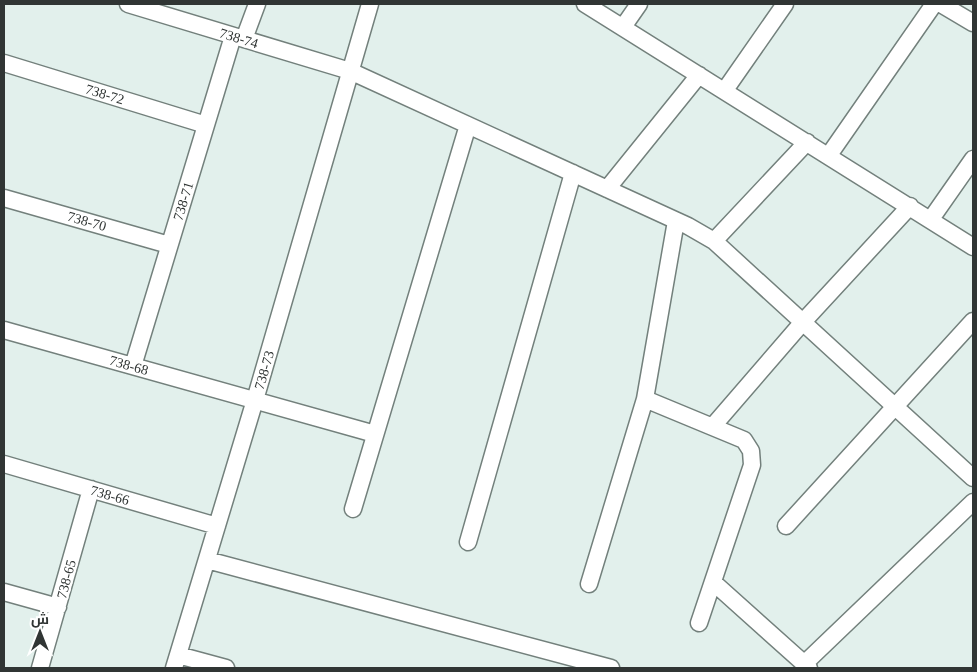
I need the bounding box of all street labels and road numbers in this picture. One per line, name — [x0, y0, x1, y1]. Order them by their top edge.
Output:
street label: 738-74 — [218, 26, 260, 51]
street label: 738-72 — [84, 82, 126, 107]
street label: 738-71 — [171, 180, 196, 222]
street label: 738-70 — [66, 209, 108, 234]
street label: 738-73 — [252, 349, 277, 391]
street label: 738-68 — [108, 353, 150, 378]
street label: 738-66 — [89, 483, 131, 508]
street label: 738-65 — [54, 558, 79, 600]

